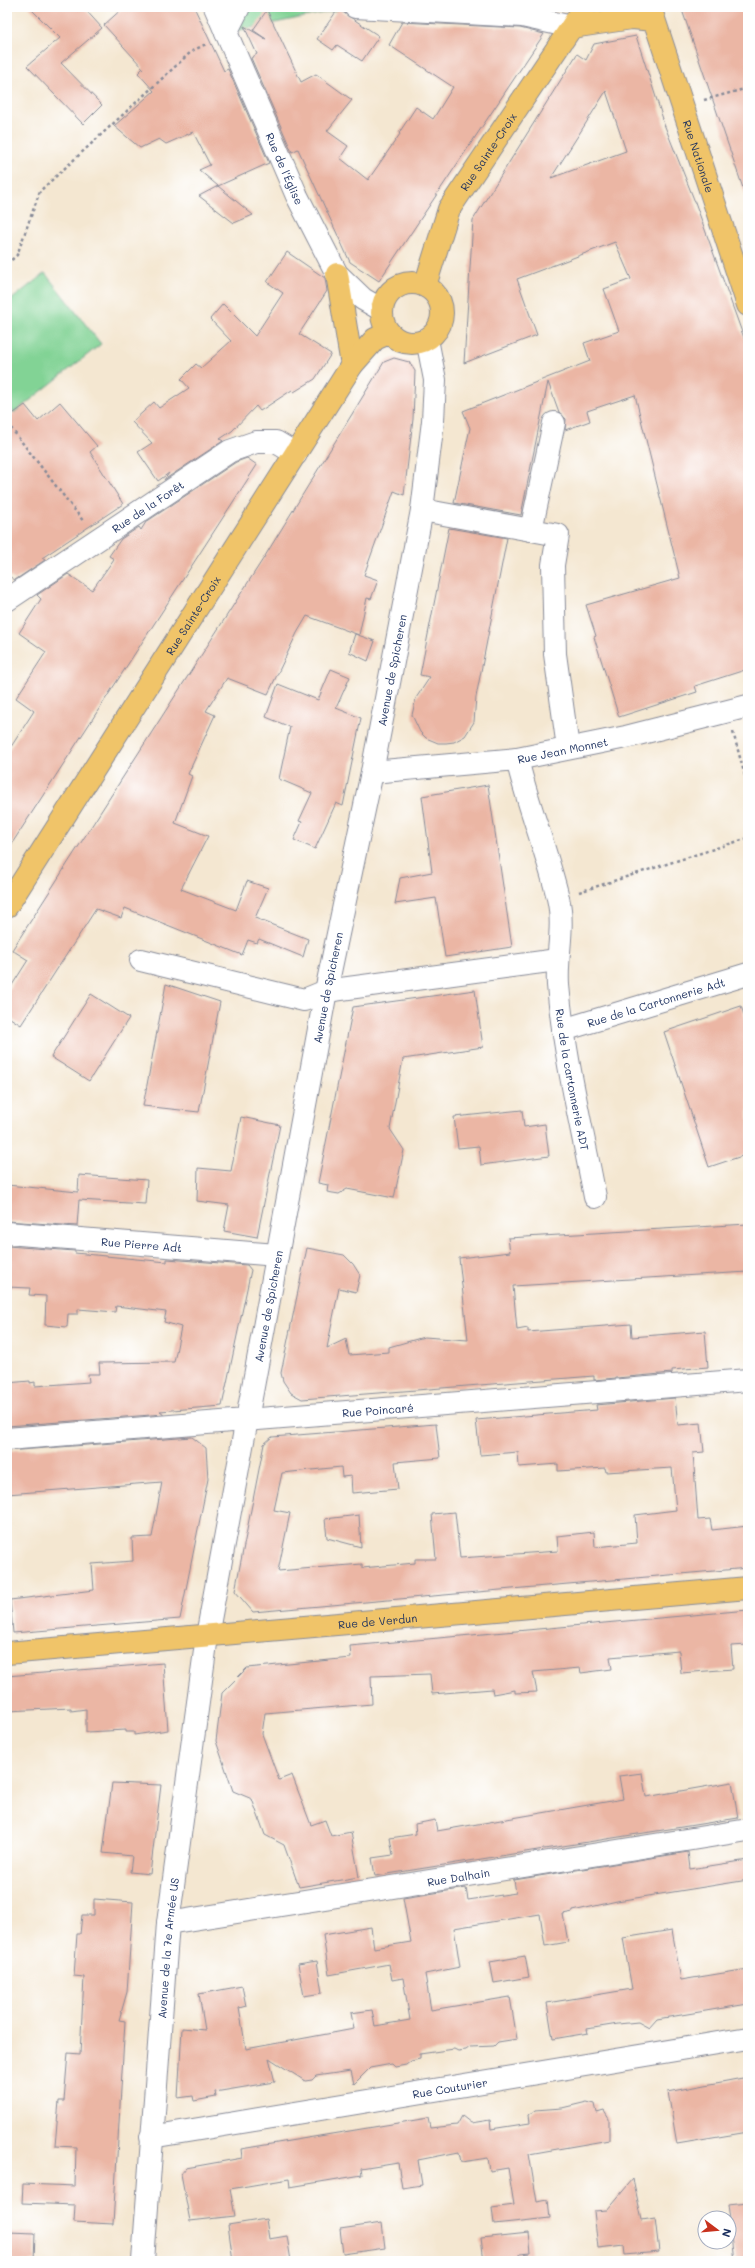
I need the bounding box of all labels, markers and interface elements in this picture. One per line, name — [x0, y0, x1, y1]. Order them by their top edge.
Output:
street label: Rue Sainte-Croix — [456, 109, 520, 193]
street label: Rue Nationale — [680, 118, 718, 195]
street label: Rue de l'Église — [263, 130, 308, 207]
street label: Rue de la Forêt — [109, 477, 187, 536]
street label: Rue Sainte-Croix — [162, 572, 224, 658]
street label: Avenue de Spicheren — [373, 613, 409, 727]
street label: Rue Jean Monnet — [516, 733, 609, 766]
street label: Avenue de Spicheren — [309, 931, 346, 1045]
street label: Rue de la Cartonnerie Adt — [585, 974, 727, 1030]
street label: Rue de la cartonnerie ADT — [553, 1008, 593, 1152]
street label: Rue Pierre Adt — [100, 1233, 183, 1255]
street label: Avenue de Spicheren — [250, 1249, 286, 1363]
street label: Rue Poincaré — [341, 1399, 414, 1420]
street label: Rue de Verdun — [337, 1610, 418, 1631]
street label: Rue Dalhain — [426, 1864, 491, 1889]
street label: Avenue de la 7e Armée US — [153, 1877, 182, 2019]
street label: Rue Couturier — [411, 2074, 489, 2101]
north arrow — [697, 2210, 737, 2250]
text: N — [719, 2227, 735, 2239]

